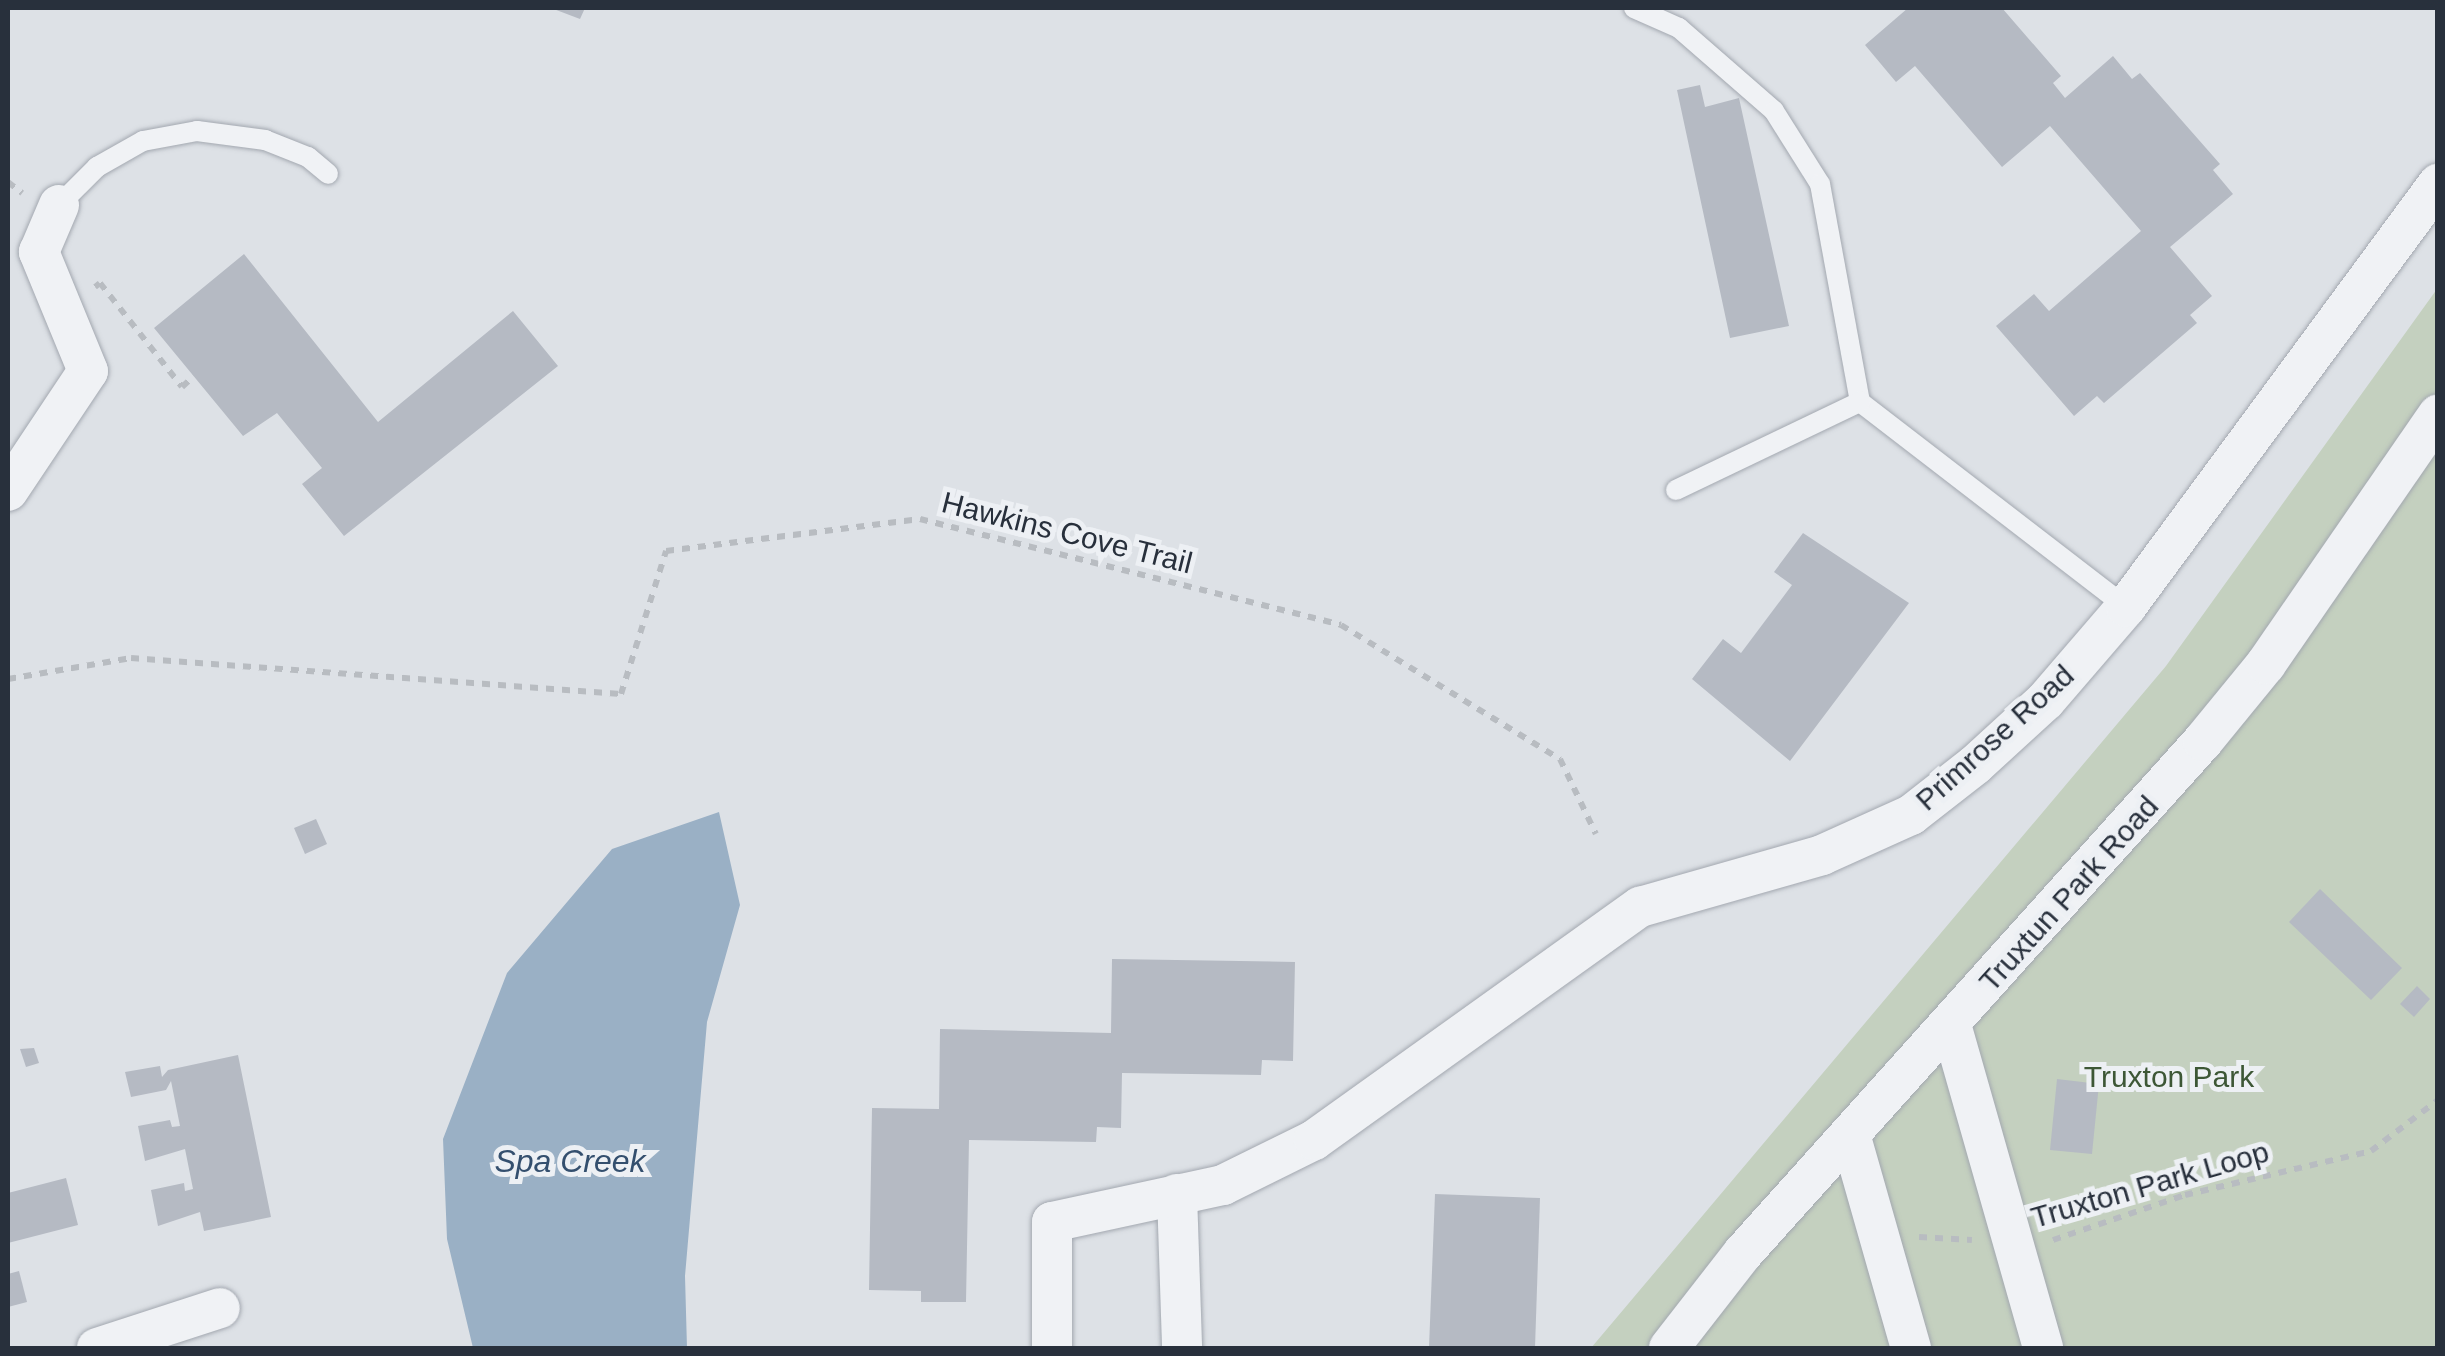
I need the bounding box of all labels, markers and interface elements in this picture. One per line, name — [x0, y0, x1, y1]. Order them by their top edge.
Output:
street label: Hawkins Cove Trail — [938, 484, 1196, 582]
street label: Primrose Road — [1909, 658, 2081, 818]
street label: Truxtun Park Road — [1972, 789, 2166, 999]
park label: Truxton Park — [2084, 1059, 2254, 1095]
street label: Truxton Park Loop — [2027, 1134, 2273, 1236]
water label: Spa Creek — [494, 1142, 646, 1180]

